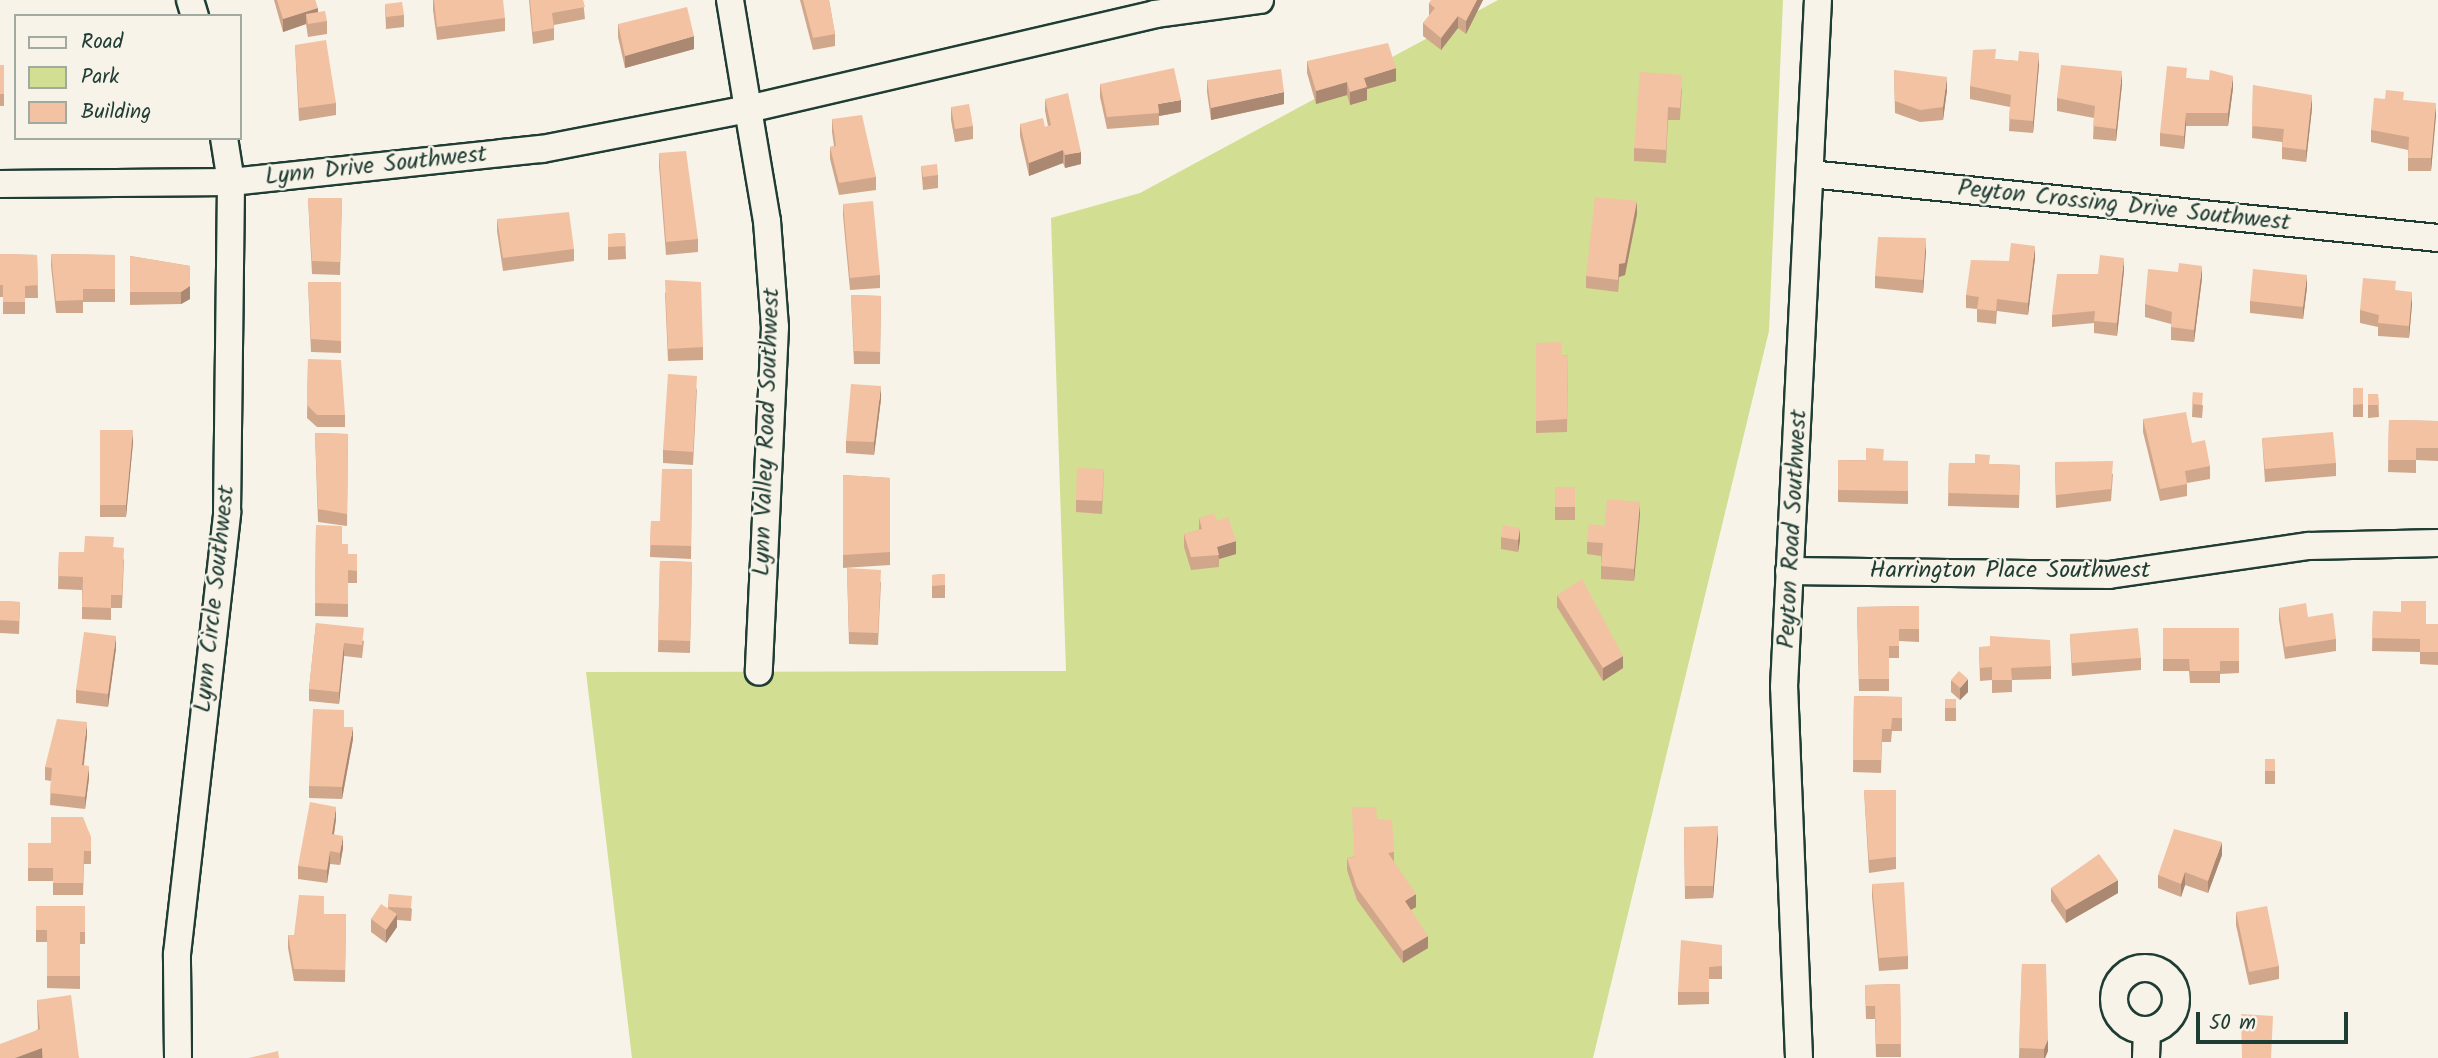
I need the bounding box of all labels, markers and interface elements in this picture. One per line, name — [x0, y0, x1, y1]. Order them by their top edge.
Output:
legend — [14, 14, 242, 140]
text: Road — [81, 26, 123, 59]
text: Park — [81, 61, 119, 94]
text: Building — [81, 96, 151, 129]
street label: Lynn Drive Southwest — [264, 140, 488, 192]
street label: Peyton Crossing Drive Southwest — [1956, 174, 2292, 238]
street label: Lynn Valley Road Southwest — [748, 287, 786, 577]
street label: Peyton Road Southwest — [1772, 409, 1814, 649]
street label: Lynn Circle Southwest — [189, 484, 241, 714]
street label: Harrington Place Southwest — [1870, 557, 2150, 585]
scale bar — [2200, 998, 2352, 1042]
text: 50 m — [2209, 1007, 2256, 1040]

